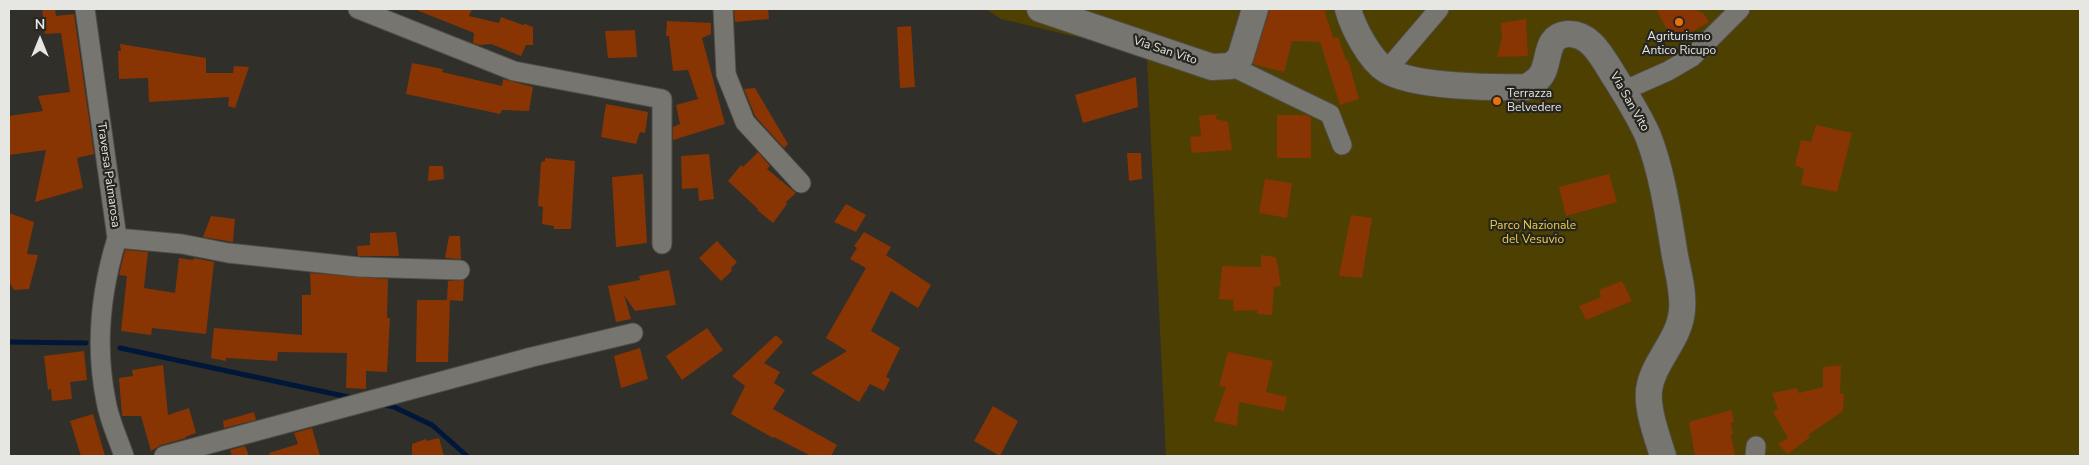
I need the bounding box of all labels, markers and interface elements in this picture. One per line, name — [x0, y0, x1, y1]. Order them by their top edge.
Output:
north arrow — [15, 15, 65, 65]
text: N — [35, 15, 45, 34]
marker: Agriturismo Antico Ricupo — [1673, 16, 1685, 28]
place label: Agriturismo Antico Ricupo — [1642, 30, 1716, 58]
street label: Via San Vito — [1131, 34, 1199, 68]
street label: Via San Vito — [1606, 70, 1652, 134]
place label: Terrazza Belvedere — [1507, 87, 1561, 115]
marker: Terrazza Belvedere — [1491, 95, 1503, 107]
street label: Traversa Palmarosa — [94, 122, 122, 228]
park label: Parco Nazionale del Vesuvio — [1490, 219, 1576, 247]

